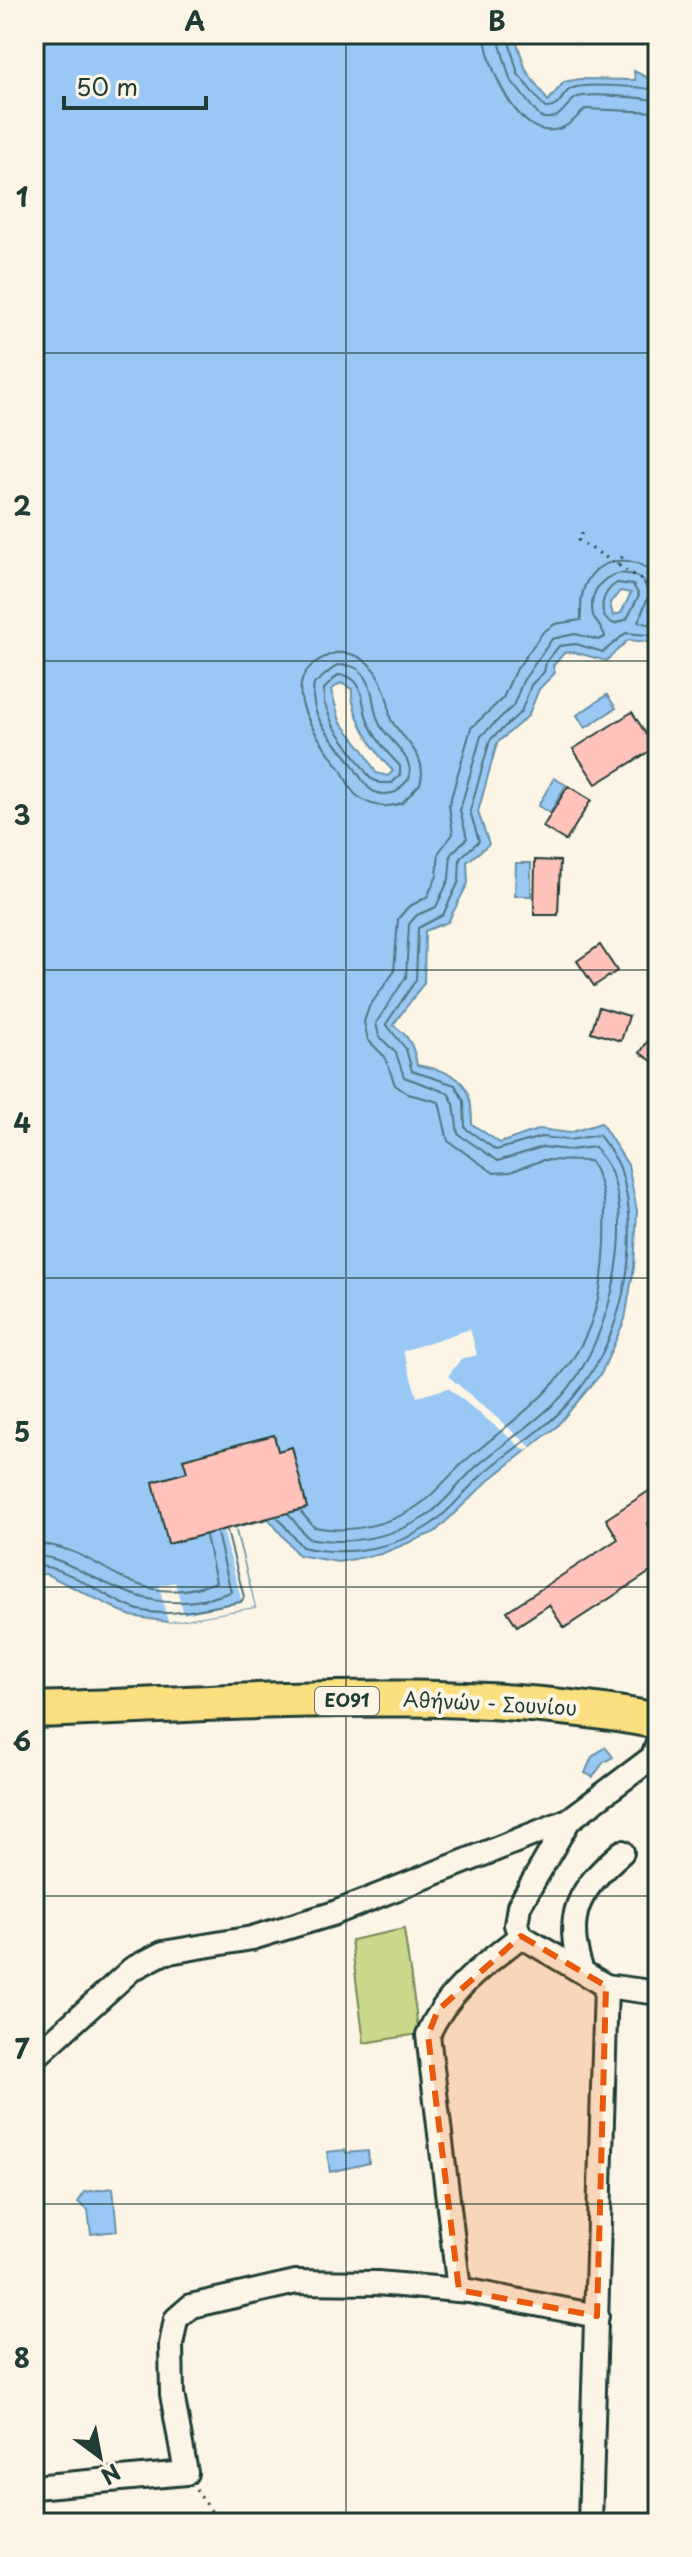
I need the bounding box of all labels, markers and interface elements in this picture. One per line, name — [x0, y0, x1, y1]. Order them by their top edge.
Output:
text: A — [185, 1, 205, 40]
text: B — [488, 1, 506, 40]
scale bar — [64, 60, 206, 110]
text: 50 m — [76, 68, 138, 104]
text: 1 — [16, 177, 28, 216]
text: 2 — [13, 486, 31, 525]
text: 3 — [13, 795, 31, 834]
text: 4 — [13, 1103, 31, 1142]
text: 5 — [14, 1412, 30, 1451]
street label: Αθήνών - Σουνίου — [402, 1683, 578, 1723]
road number: ΕΟ91 — [315, 1687, 379, 1715]
text: 6 — [13, 1721, 31, 1760]
text: 7 — [15, 2029, 30, 2068]
text: 8 — [14, 2338, 30, 2377]
north arrow — [60, 2417, 140, 2497]
text: N — [95, 2457, 128, 2494]

